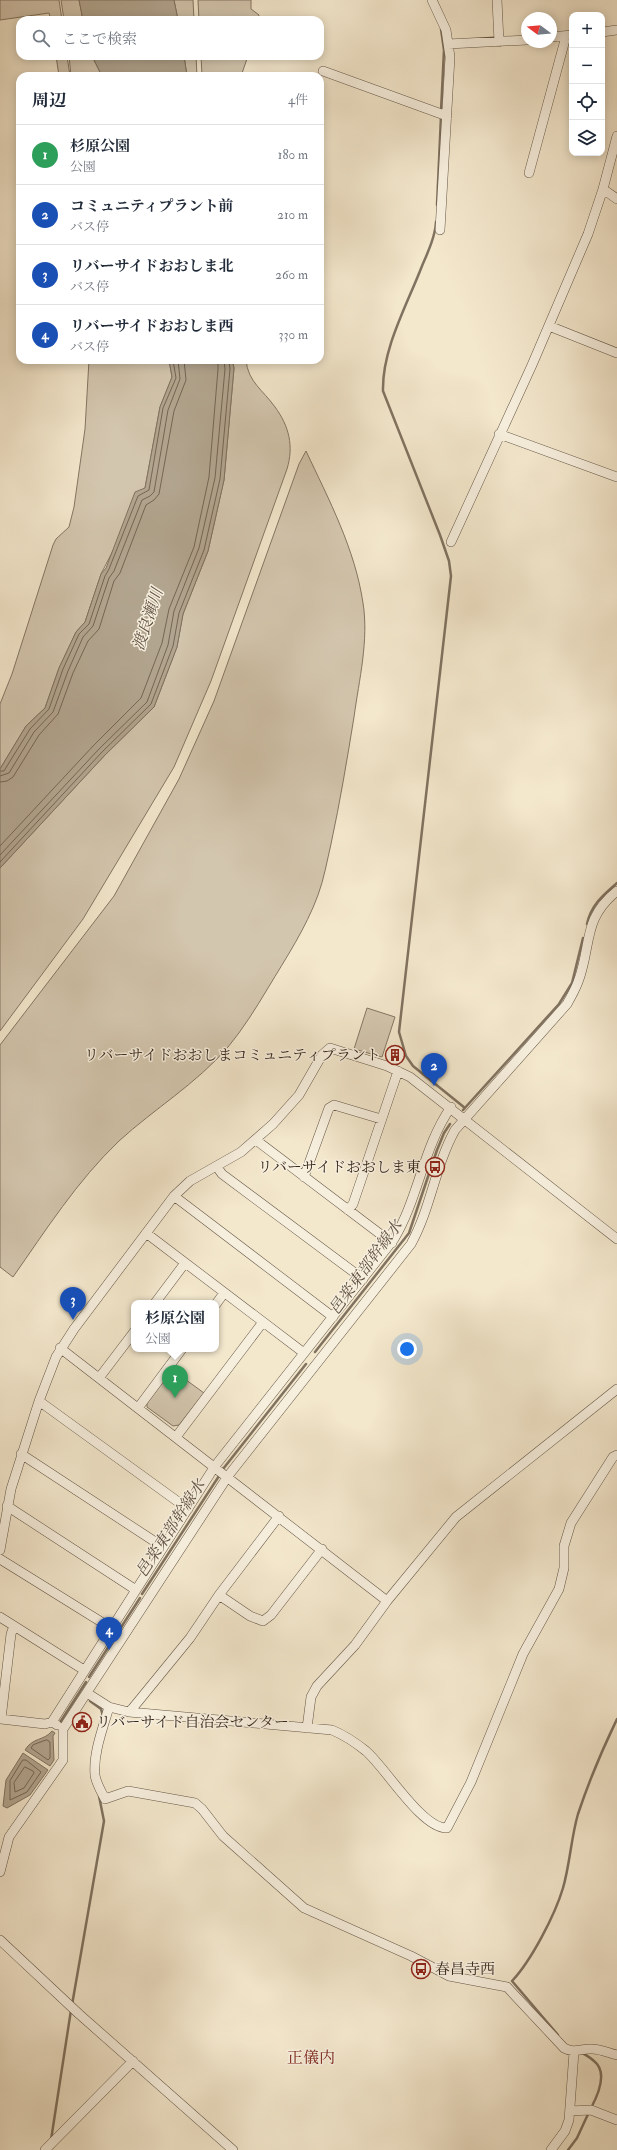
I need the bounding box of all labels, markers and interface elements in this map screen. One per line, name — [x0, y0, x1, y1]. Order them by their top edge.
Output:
north arrow — [521, 12, 557, 48]
map controls — [569, 12, 605, 156]
button: + — [569, 12, 605, 48]
search box — [16, 16, 324, 60]
icon: search — [30, 27, 52, 49]
text: ここで検索 — [62, 30, 137, 49]
button: − — [569, 48, 605, 84]
button: locate — [569, 84, 605, 120]
text: 周辺 — [32, 90, 66, 111]
text: 4件 — [288, 92, 308, 108]
button: layers — [569, 120, 605, 156]
text: 杉原公園 — [70, 137, 130, 156]
text: 1 — [43, 147, 47, 163]
text: 180 m — [278, 147, 308, 163]
text: 公園 — [70, 159, 96, 175]
text: コミュニティプラント前 — [70, 197, 234, 216]
text: 2 — [42, 207, 48, 223]
text: 210 m — [277, 207, 308, 223]
text: バス停 — [70, 219, 109, 235]
text: リバーサイドおおしま北 — [70, 257, 234, 276]
text: 3 — [43, 267, 48, 283]
text: 260 m — [275, 267, 308, 283]
text: バス停 — [70, 279, 109, 295]
text: リバーサイドおおしま西 — [70, 317, 234, 336]
text: 4 — [41, 327, 49, 343]
text: 330 m — [279, 327, 308, 343]
text: バス停 — [70, 339, 109, 355]
water label: 渡良瀬川 — [129, 584, 168, 653]
building icon: リバーサイドおおしまコミュニティプラント — [384, 1044, 406, 1066]
place label: リバーサイドおおしまコミュニティプラント — [84, 1046, 381, 1065]
pin: 2 — [421, 1053, 447, 1086]
bus stop icon: リバーサイドおおしま東 — [424, 1156, 446, 1178]
place label: リバーサイドおおしま東 — [257, 1158, 421, 1177]
water label: 邑楽東部幹線水 — [325, 1215, 408, 1319]
pin: 3 — [60, 1287, 86, 1320]
popup — [131, 1300, 219, 1352]
text: 杉原公園 — [145, 1309, 205, 1328]
text: 公園 — [145, 1331, 171, 1347]
your location — [397, 1339, 417, 1359]
pin: 1 — [162, 1365, 188, 1398]
water label: 邑楽東部幹線水 — [132, 1474, 211, 1581]
pin: 4 — [96, 1617, 122, 1650]
public building icon: リバーサイド自治会センター — [71, 1711, 93, 1733]
place label: リバーサイド自治会センター — [96, 1713, 289, 1732]
bus stop icon: 春昌寺西 — [410, 1958, 432, 1980]
place label: 春昌寺西 — [435, 1960, 495, 1979]
district label: 正儀内 — [287, 2048, 335, 2068]

